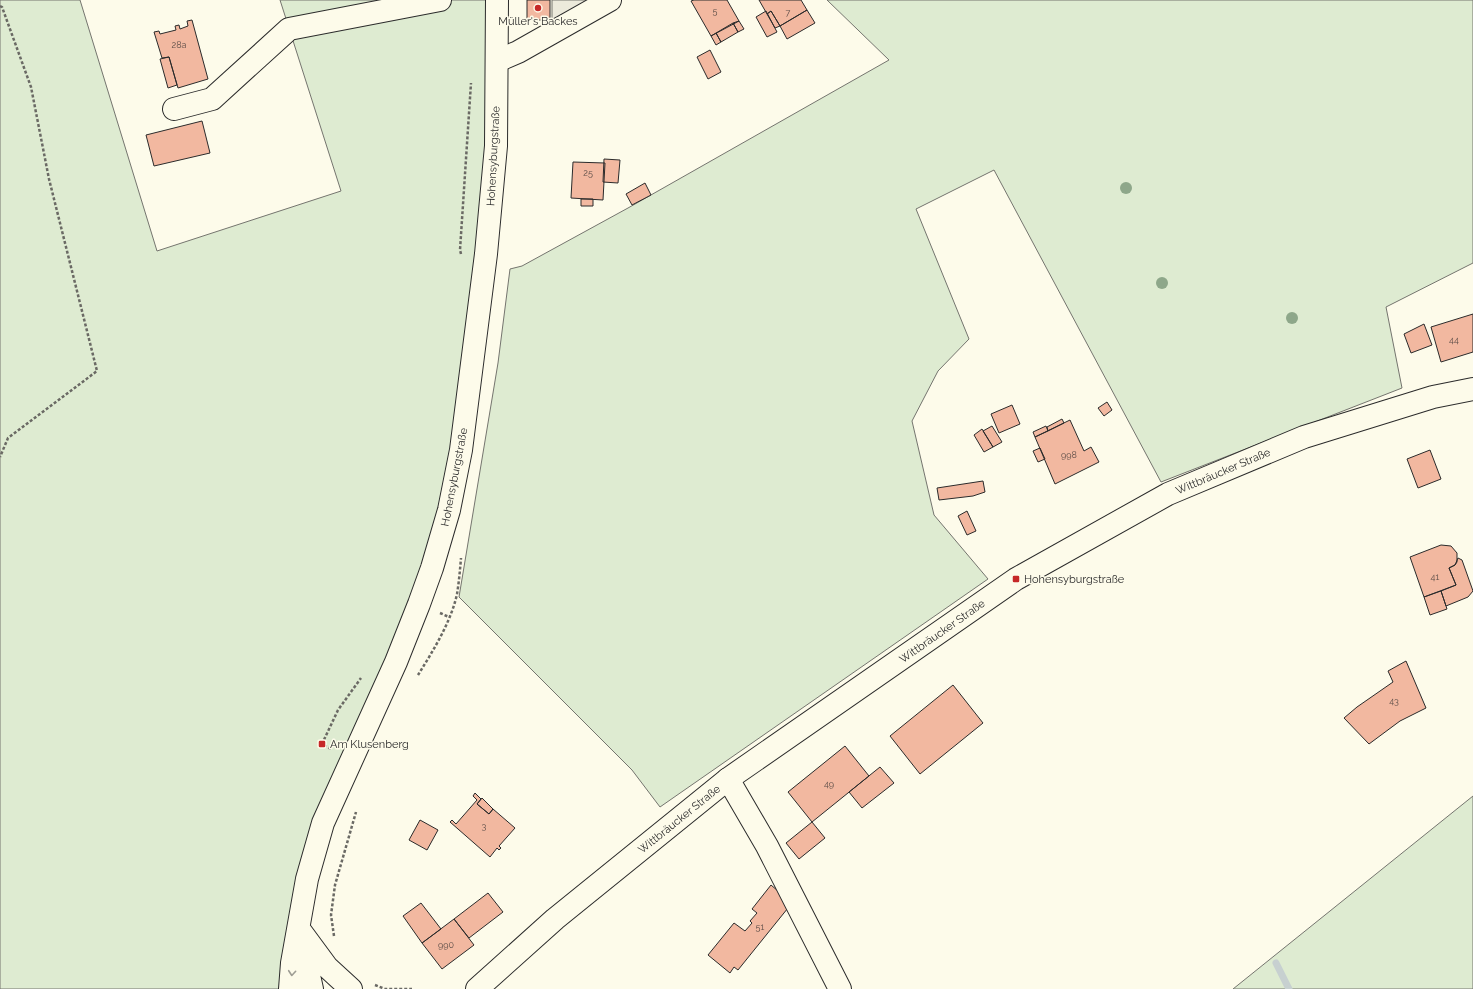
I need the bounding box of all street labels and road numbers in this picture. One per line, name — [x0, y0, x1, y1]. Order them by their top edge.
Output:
street label: Hohensyburgstraße — [484, 105, 503, 206]
street label: Hohensyburgstraße — [439, 426, 471, 528]
street label: Wittbräucker Straße — [1174, 445, 1273, 497]
street label: Wittbräucker Straße — [897, 597, 988, 666]
street label: Wittbräucker Straße — [636, 782, 723, 856]

